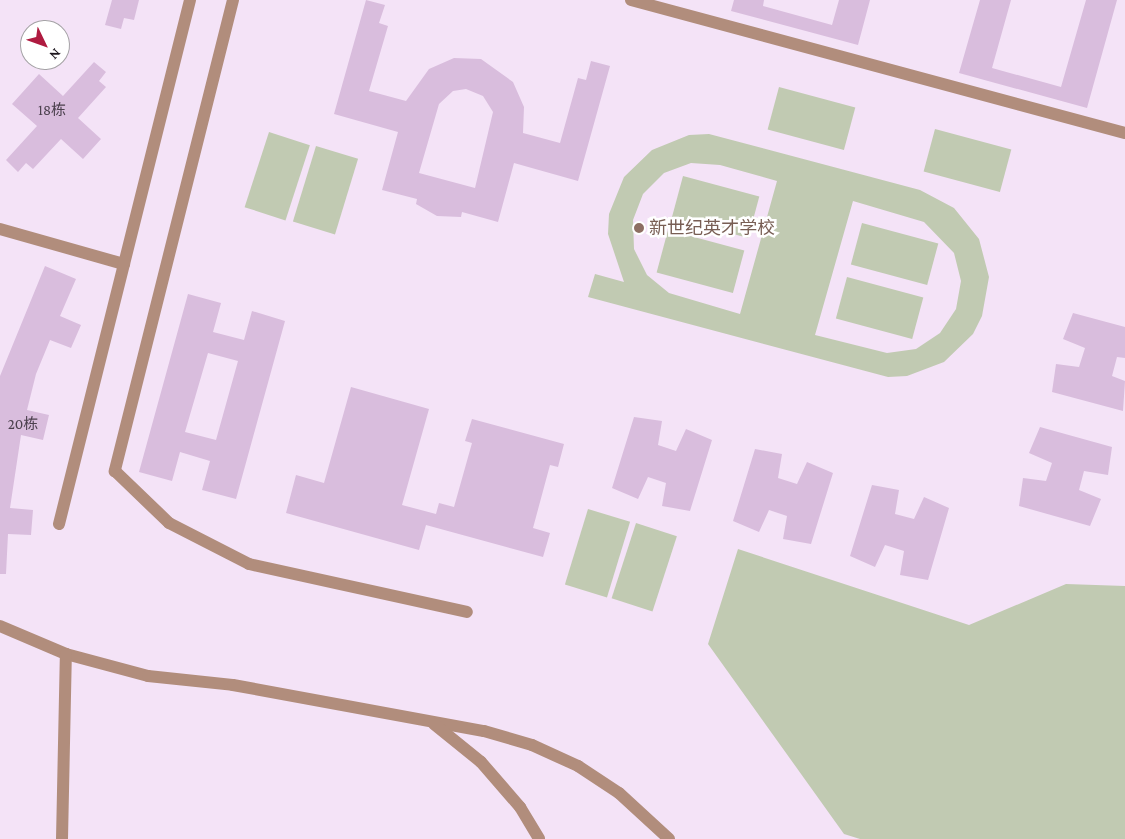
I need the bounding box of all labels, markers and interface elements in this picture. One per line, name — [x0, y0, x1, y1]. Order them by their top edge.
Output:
north arrow — [20, 20, 70, 70]
text: N — [46, 45, 65, 63]
house number: 18栋 — [38, 102, 66, 120]
place label: 新世纪英才学校 — [649, 217, 775, 239]
marker: 新世纪英才学校 — [633, 222, 645, 234]
house number: 20栋 — [8, 416, 38, 434]

